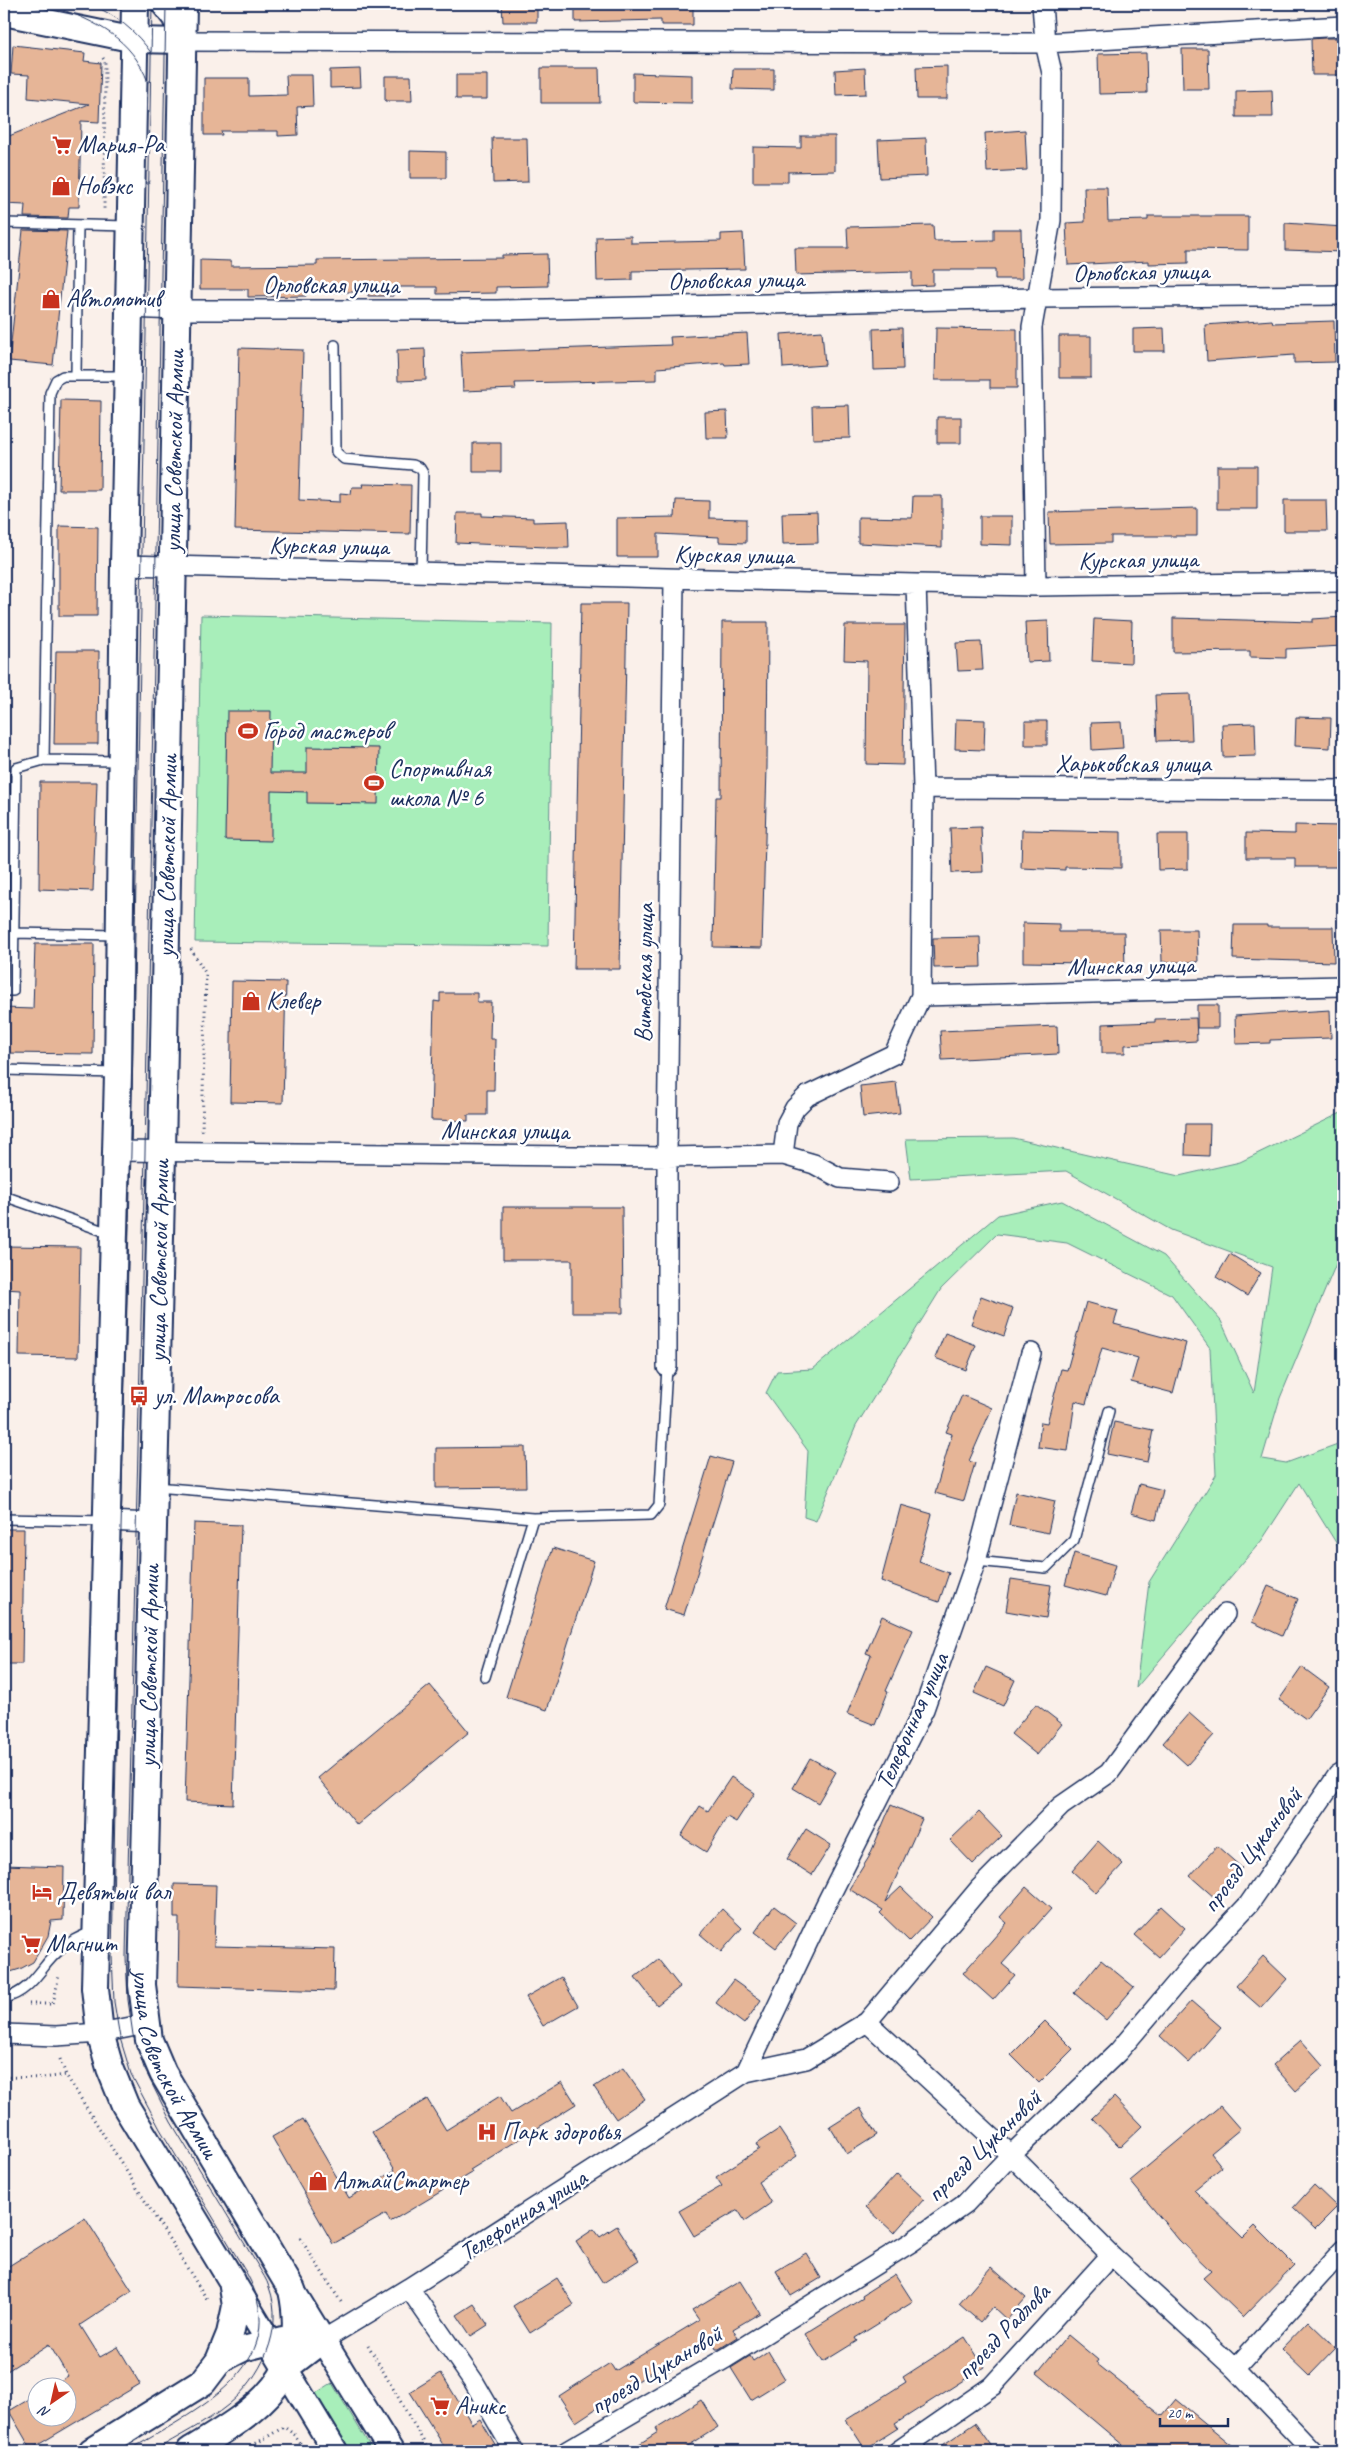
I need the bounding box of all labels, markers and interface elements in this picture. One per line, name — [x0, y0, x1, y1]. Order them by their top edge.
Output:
place label: Мария-Ра — [77, 129, 167, 161]
supermarket icon: Мария-Ра — [51, 134, 73, 156]
place label: Новэкс — [76, 170, 133, 202]
shop icon: Новэкс — [50, 175, 72, 197]
street label: Орловская улица — [1073, 255, 1212, 289]
street label: Орловская улица — [668, 263, 807, 297]
street label: Орловская улица — [263, 269, 402, 301]
place label: Автомотив — [66, 283, 166, 315]
shop icon: Автомотив — [40, 288, 62, 310]
street label: улица Советской Армии — [156, 347, 192, 555]
street label: Курская улица — [269, 529, 392, 563]
street label: Курская улица — [674, 538, 797, 572]
street label: Курская улица — [1078, 543, 1201, 577]
place label: Город мастеров — [263, 715, 397, 747]
sports icon: Город мастеров — [237, 720, 259, 742]
street label: Харьковская улица — [1055, 748, 1213, 780]
street label: улица Советской Армии — [149, 752, 185, 960]
place label: Спортивная школа № 6 — [389, 753, 492, 814]
sports icon: Спортивная школа № 6 — [363, 772, 385, 794]
street label: Витебская улица — [627, 901, 661, 1043]
street label: Минская улица — [1067, 949, 1198, 983]
place label: Клевер — [266, 985, 322, 1017]
shop icon: Клевер — [240, 990, 262, 1012]
street label: Минская улица — [441, 1115, 572, 1147]
street label: улица Советской Армии — [141, 1157, 177, 1365]
place label: ул. Матросова — [152, 1380, 281, 1412]
bus stop icon: ул. Матросова — [128, 1385, 150, 1407]
street label: улица Советской Армии — [131, 1562, 167, 1770]
street label: Телефонная улица — [868, 1646, 957, 1794]
street label: проезд Цукановой — [1194, 1780, 1311, 1919]
place label: Девятый вал — [57, 1876, 172, 1908]
hotel icon: Девятый вал — [31, 1881, 53, 1903]
place label: Магнит — [46, 1928, 118, 1960]
supermarket icon: Магнит — [20, 1933, 42, 1955]
street label: улица Советской Армии — [126, 1968, 227, 2166]
street label: проезд Цукановой — [919, 2082, 1050, 2209]
place label: Парк здоровья — [502, 2116, 621, 2148]
hospital icon: Парк здоровья — [476, 2121, 498, 2143]
street label: Телефонная улица — [453, 2161, 595, 2268]
place label: АлтайСтартер — [333, 2165, 470, 2197]
shop icon: АлтайСтартер — [307, 2170, 329, 2192]
street label: проезд Радлова — [949, 2275, 1058, 2387]
street label: проезд Цукановой — [584, 2317, 729, 2422]
north arrow — [28, 2378, 78, 2428]
place label: Аникс — [455, 2390, 506, 2422]
supermarket icon: Аникс — [429, 2395, 451, 2417]
scale bar — [1160, 2395, 1227, 2427]
text: N — [35, 2402, 53, 2422]
text: 20 m — [1167, 2404, 1194, 2423]

